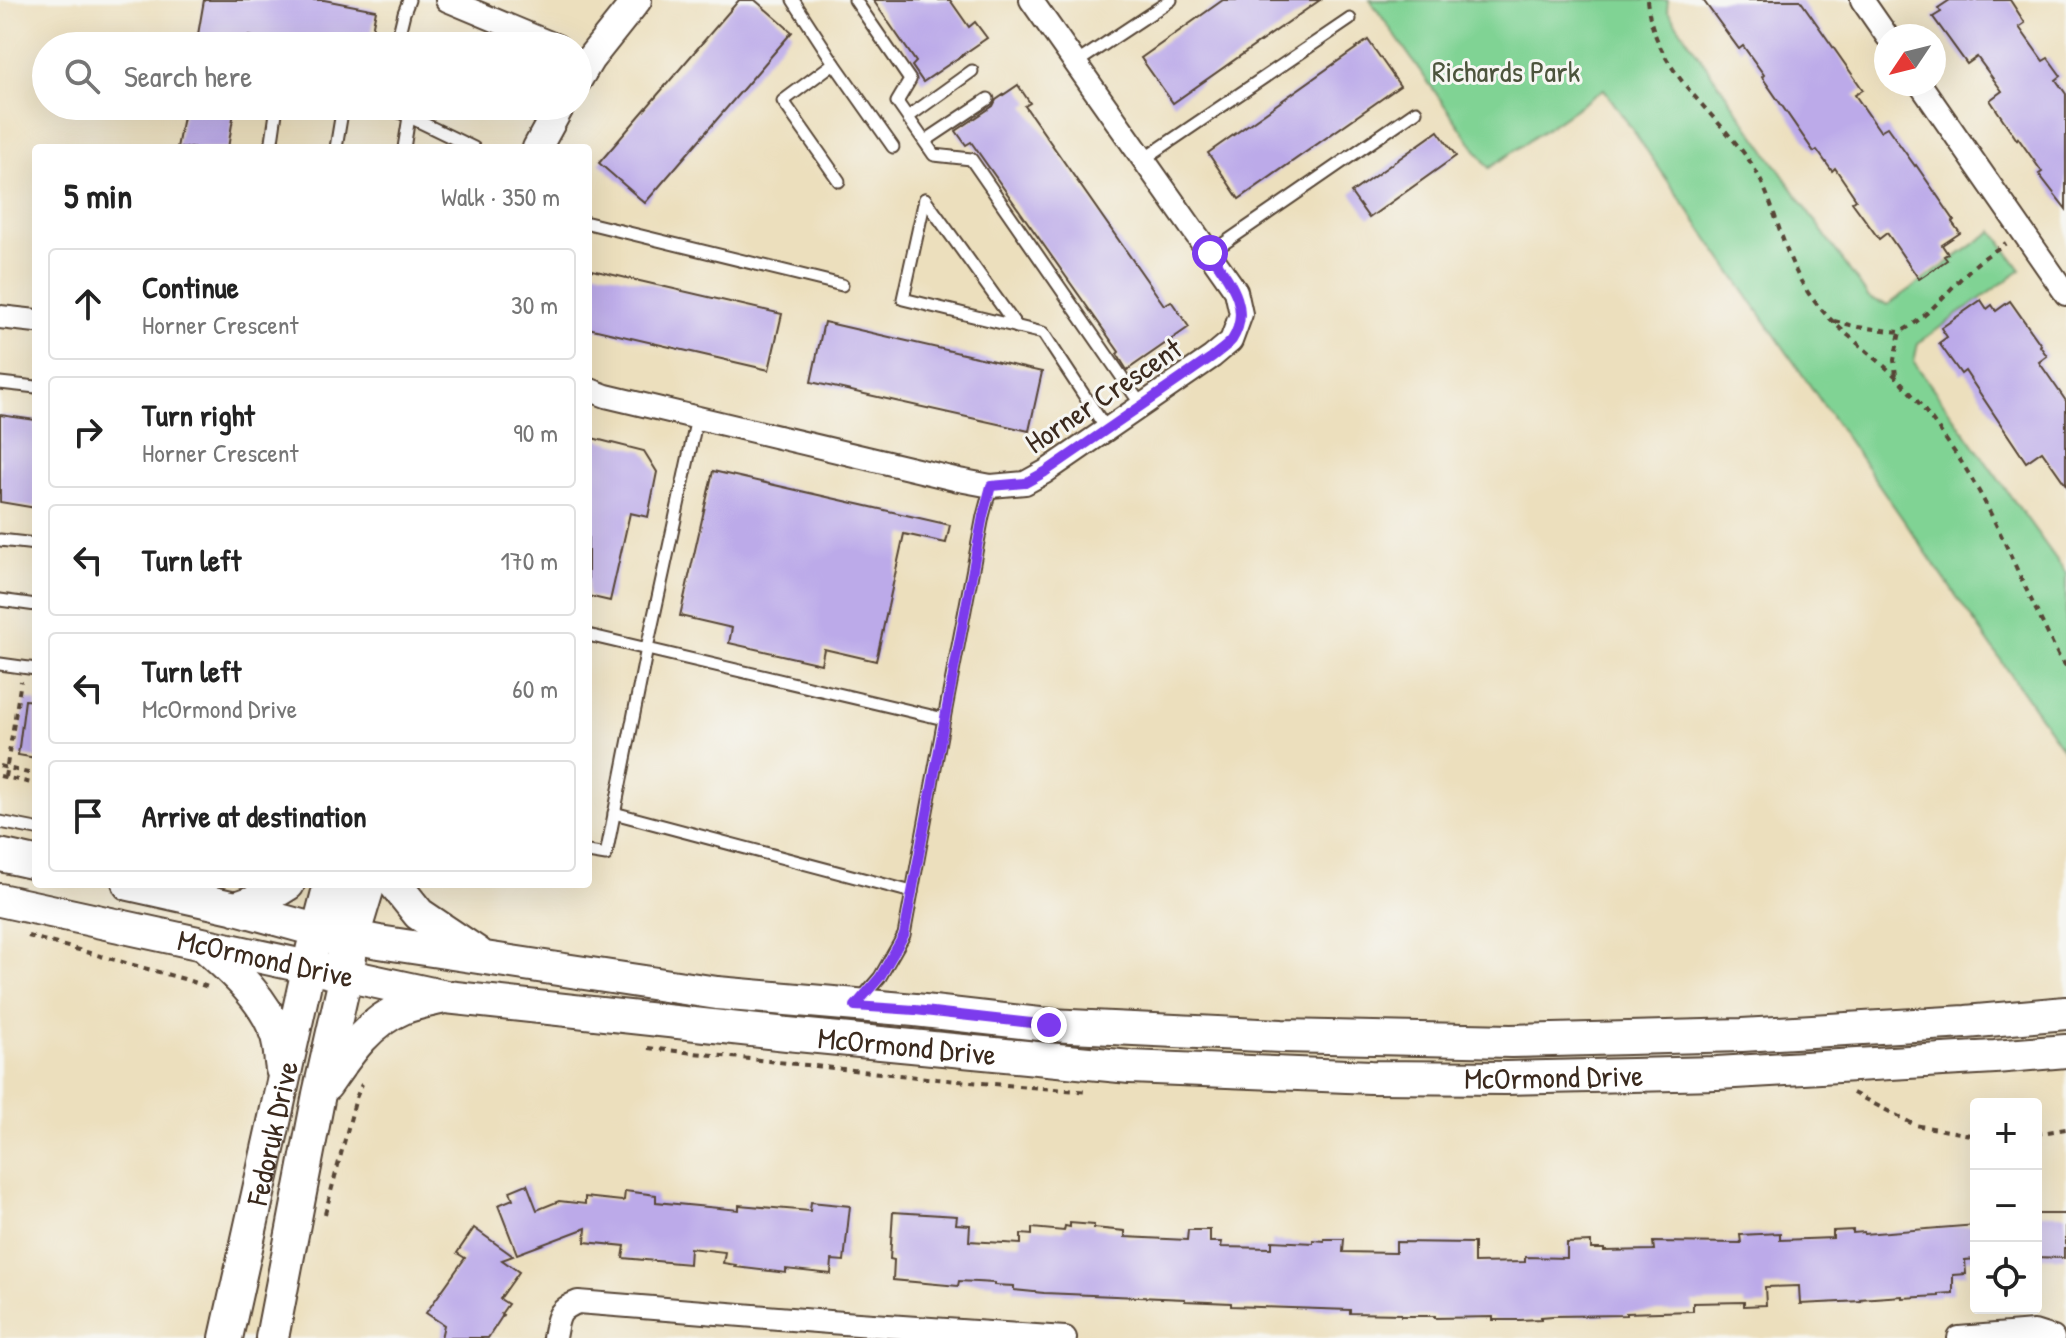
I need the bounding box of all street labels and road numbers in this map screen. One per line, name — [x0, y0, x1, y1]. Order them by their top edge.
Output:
street label: Horner Crescent — [1017, 328, 1190, 462]
street label: McOrmond Drive — [174, 919, 358, 996]
street label: McOrmond Drive — [816, 1017, 998, 1074]
street label: McOrmond Drive — [1464, 1055, 1644, 1098]
street label: Fedoruk Drive — [236, 1057, 307, 1210]

